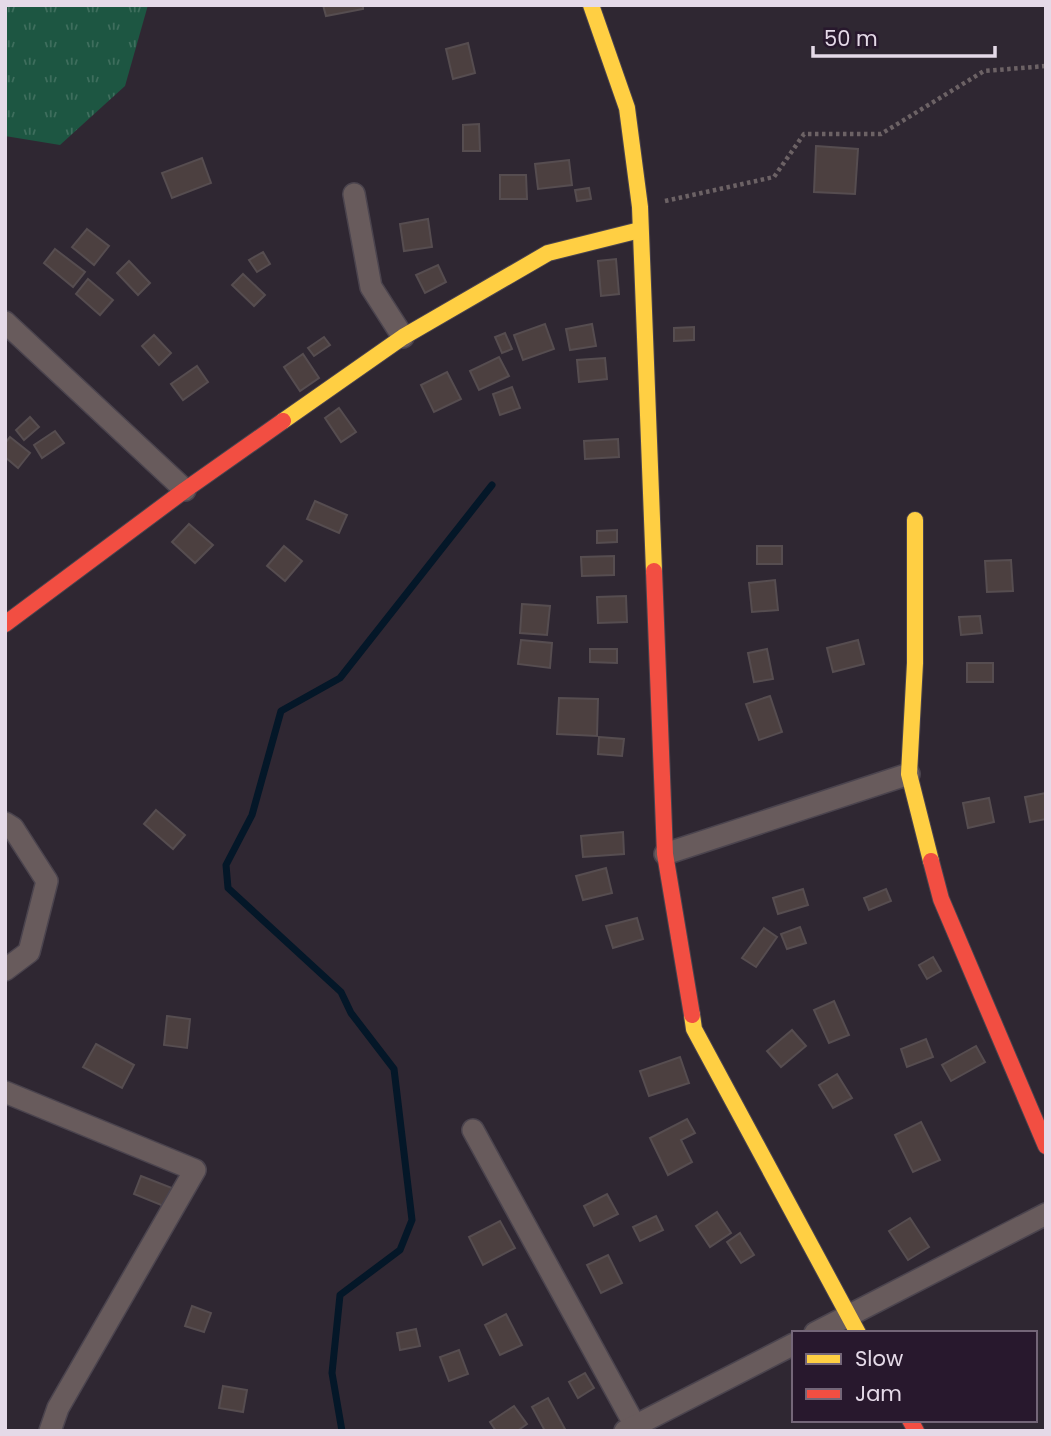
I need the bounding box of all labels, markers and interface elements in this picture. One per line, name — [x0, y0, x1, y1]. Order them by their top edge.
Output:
scale bar — [813, 14, 995, 58]
text: 50 m — [824, 24, 878, 53]
legend — [792, 1331, 1037, 1422]
text: Slow — [855, 1344, 903, 1373]
text: Jam — [855, 1379, 902, 1408]

